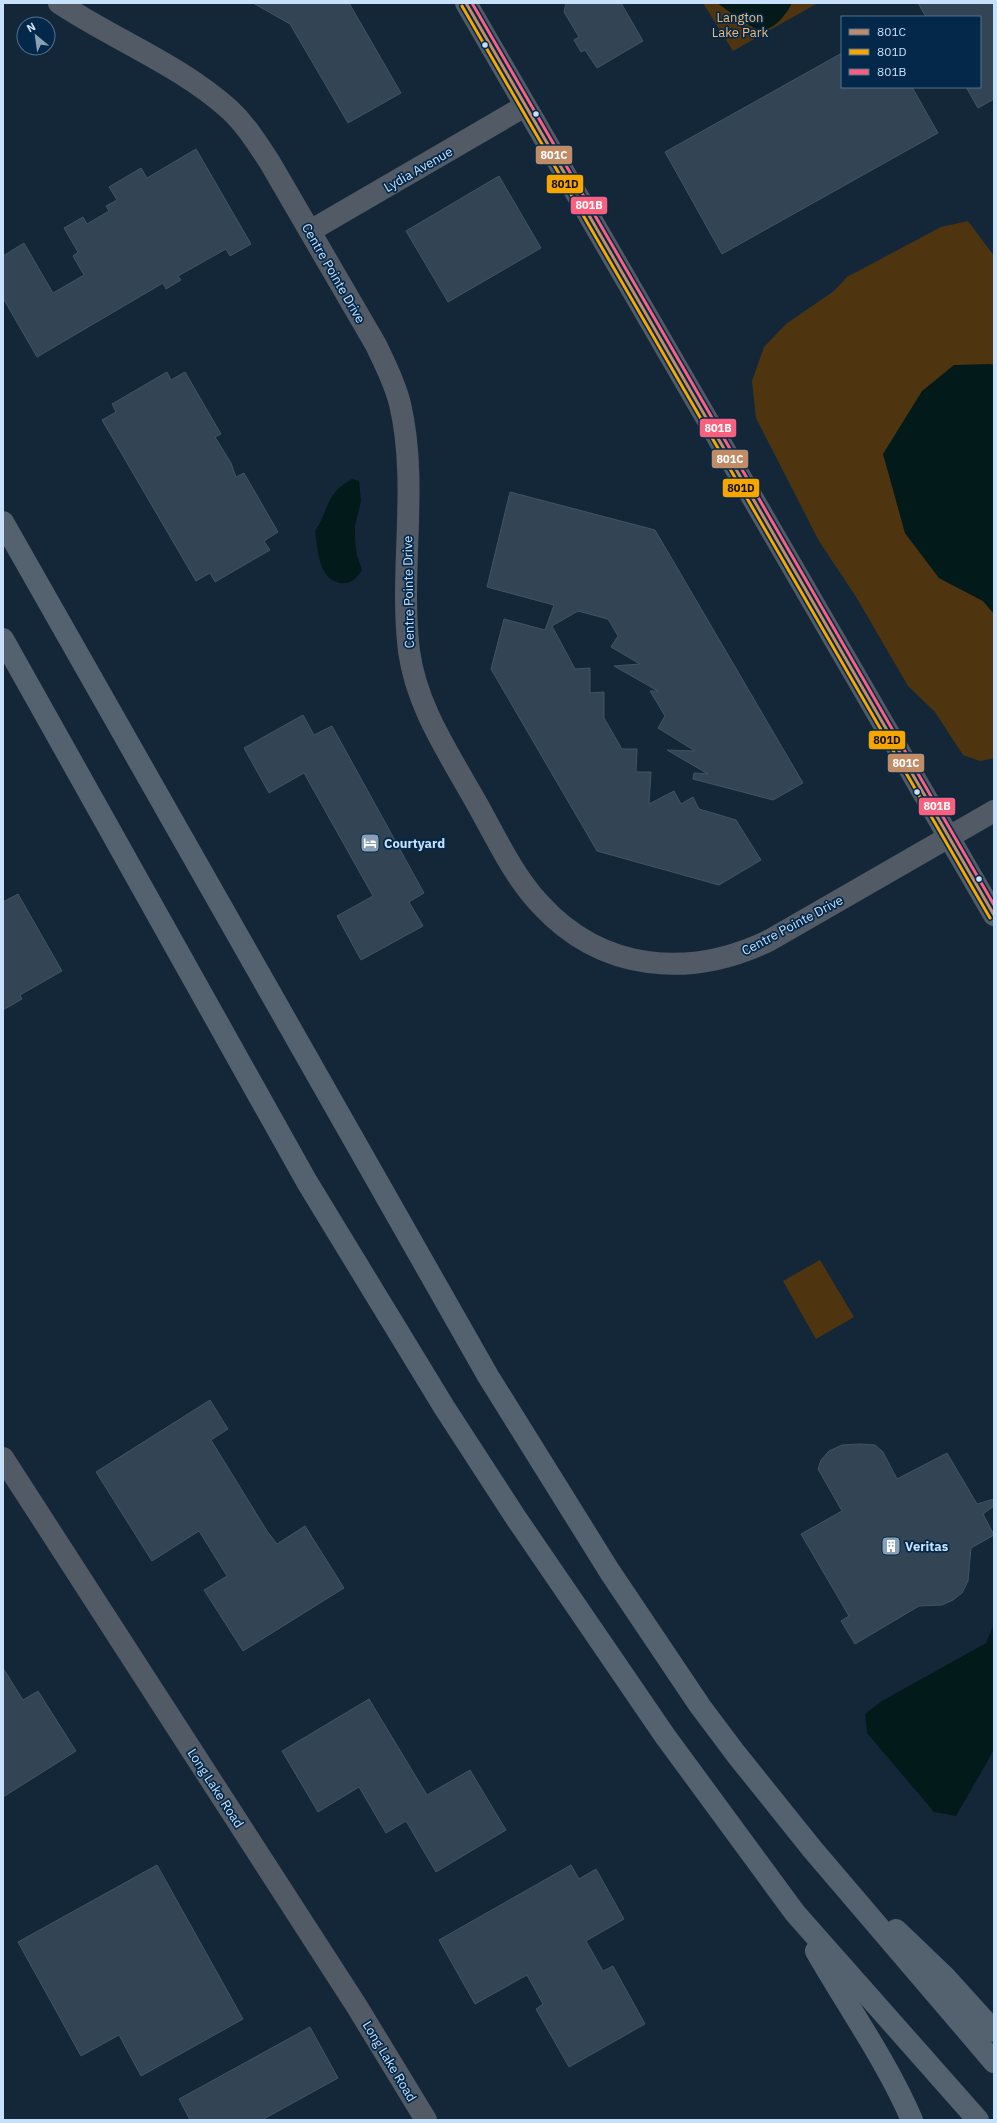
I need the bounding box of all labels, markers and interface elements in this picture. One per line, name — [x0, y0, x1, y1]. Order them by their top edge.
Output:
park label: Langton Lake Park — [712, 9, 768, 41]
north arrow — [16, 16, 56, 56]
legend — [841, 16, 981, 88]
text: N — [24, 19, 38, 35]
text: 801C — [877, 24, 907, 39]
unlabelled marker — [480, 40, 490, 50]
text: 801D — [877, 44, 907, 59]
text: 801B — [877, 64, 907, 79]
unlabelled marker — [531, 109, 541, 119]
street label: Lydia Avenue — [381, 143, 456, 196]
line badge: 801C — [535, 145, 573, 165]
text: 801C — [541, 148, 567, 162]
line badge: 801D — [546, 174, 584, 194]
text: 801D — [551, 177, 579, 191]
line badge: 801B — [570, 196, 608, 215]
text: 801B — [575, 198, 603, 212]
street label: Centre Pointe Drive — [298, 220, 369, 326]
line badge: 801B — [699, 418, 737, 438]
text: 801B — [704, 421, 732, 435]
line badge: 801C — [711, 449, 749, 469]
text: 801C — [717, 452, 743, 466]
line badge: 801D — [722, 478, 760, 498]
text: 801D — [727, 481, 755, 495]
street label: Centre Pointe Drive — [399, 536, 418, 648]
line badge: 801D — [868, 730, 906, 750]
text: 801D — [873, 733, 901, 747]
line badge: 801C — [887, 753, 925, 773]
text: 801C — [893, 756, 919, 770]
unlabelled marker — [912, 787, 922, 797]
line badge: 801B — [918, 797, 956, 816]
text: 801B — [923, 799, 951, 813]
hotel icon: Courtyard — [359, 832, 381, 854]
place label: Courtyard — [384, 835, 445, 852]
unlabelled marker — [974, 874, 984, 884]
street label: Centre Pointe Drive — [739, 892, 846, 959]
building icon: Veritas — [880, 1535, 902, 1557]
place label: Veritas — [905, 1538, 949, 1555]
street label: Long Lake Road — [184, 1745, 248, 1831]
street label: Long Lake Road — [359, 2018, 420, 2105]

